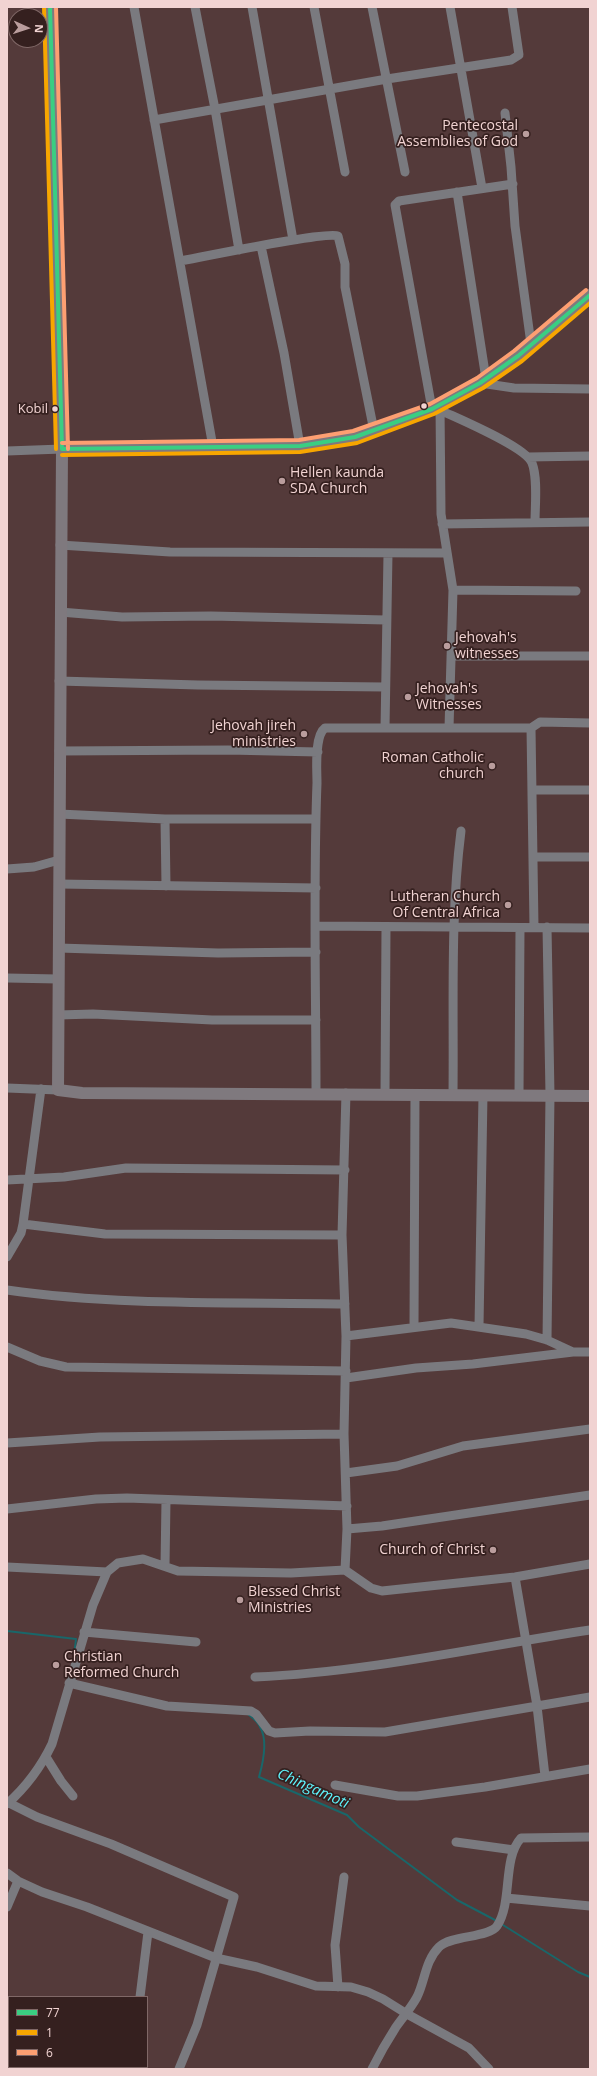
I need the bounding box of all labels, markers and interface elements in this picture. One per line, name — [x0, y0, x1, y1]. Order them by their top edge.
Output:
north arrow — [8, 8, 48, 48]
text: N — [32, 24, 47, 33]
place label: Pentecostal Assemblies of God — [397, 118, 518, 150]
marker: Pentecostal Assemblies of God — [521, 129, 531, 139]
place label: Kobil — [18, 401, 48, 417]
unlabelled marker — [419, 401, 429, 411]
marker: Kobil — [50, 404, 60, 414]
place label: Hellen kaunda SDA Church — [290, 465, 384, 498]
marker: Hellen kaunda SDA Church — [277, 476, 287, 486]
place label: Jehovah's witnesses — [455, 630, 519, 662]
marker: Jehovah's witnesses — [442, 641, 452, 651]
place label: Jehovah's Witnesses — [416, 681, 482, 714]
marker: Jehovah's Witnesses — [403, 692, 413, 702]
place label: Jehovah jireh ministries — [211, 718, 296, 750]
marker: Jehovah jireh ministries — [299, 729, 309, 739]
place label: Roman Catholic church — [382, 750, 484, 782]
marker: Roman Catholic church — [487, 761, 497, 771]
place label: Lutheran Church Of Central Africa — [390, 889, 500, 922]
marker: Lutheran Church Of Central Africa — [503, 900, 513, 910]
place label: Church of Christ — [379, 1542, 485, 1558]
marker: Church of Christ — [488, 1545, 498, 1555]
place label: Blessed Christ Ministries — [248, 1584, 340, 1616]
marker: Blessed Christ Ministries — [235, 1595, 245, 1605]
place label: Christian Reformed Church — [64, 1649, 179, 1682]
marker: Christian Reformed Church — [51, 1660, 61, 1670]
water label: Chingamoti — [274, 1765, 352, 1813]
legend — [8, 1996, 148, 2068]
text: 77 — [46, 2004, 60, 2021]
text: 1 — [46, 2024, 53, 2041]
text: 6 — [46, 2044, 53, 2061]

